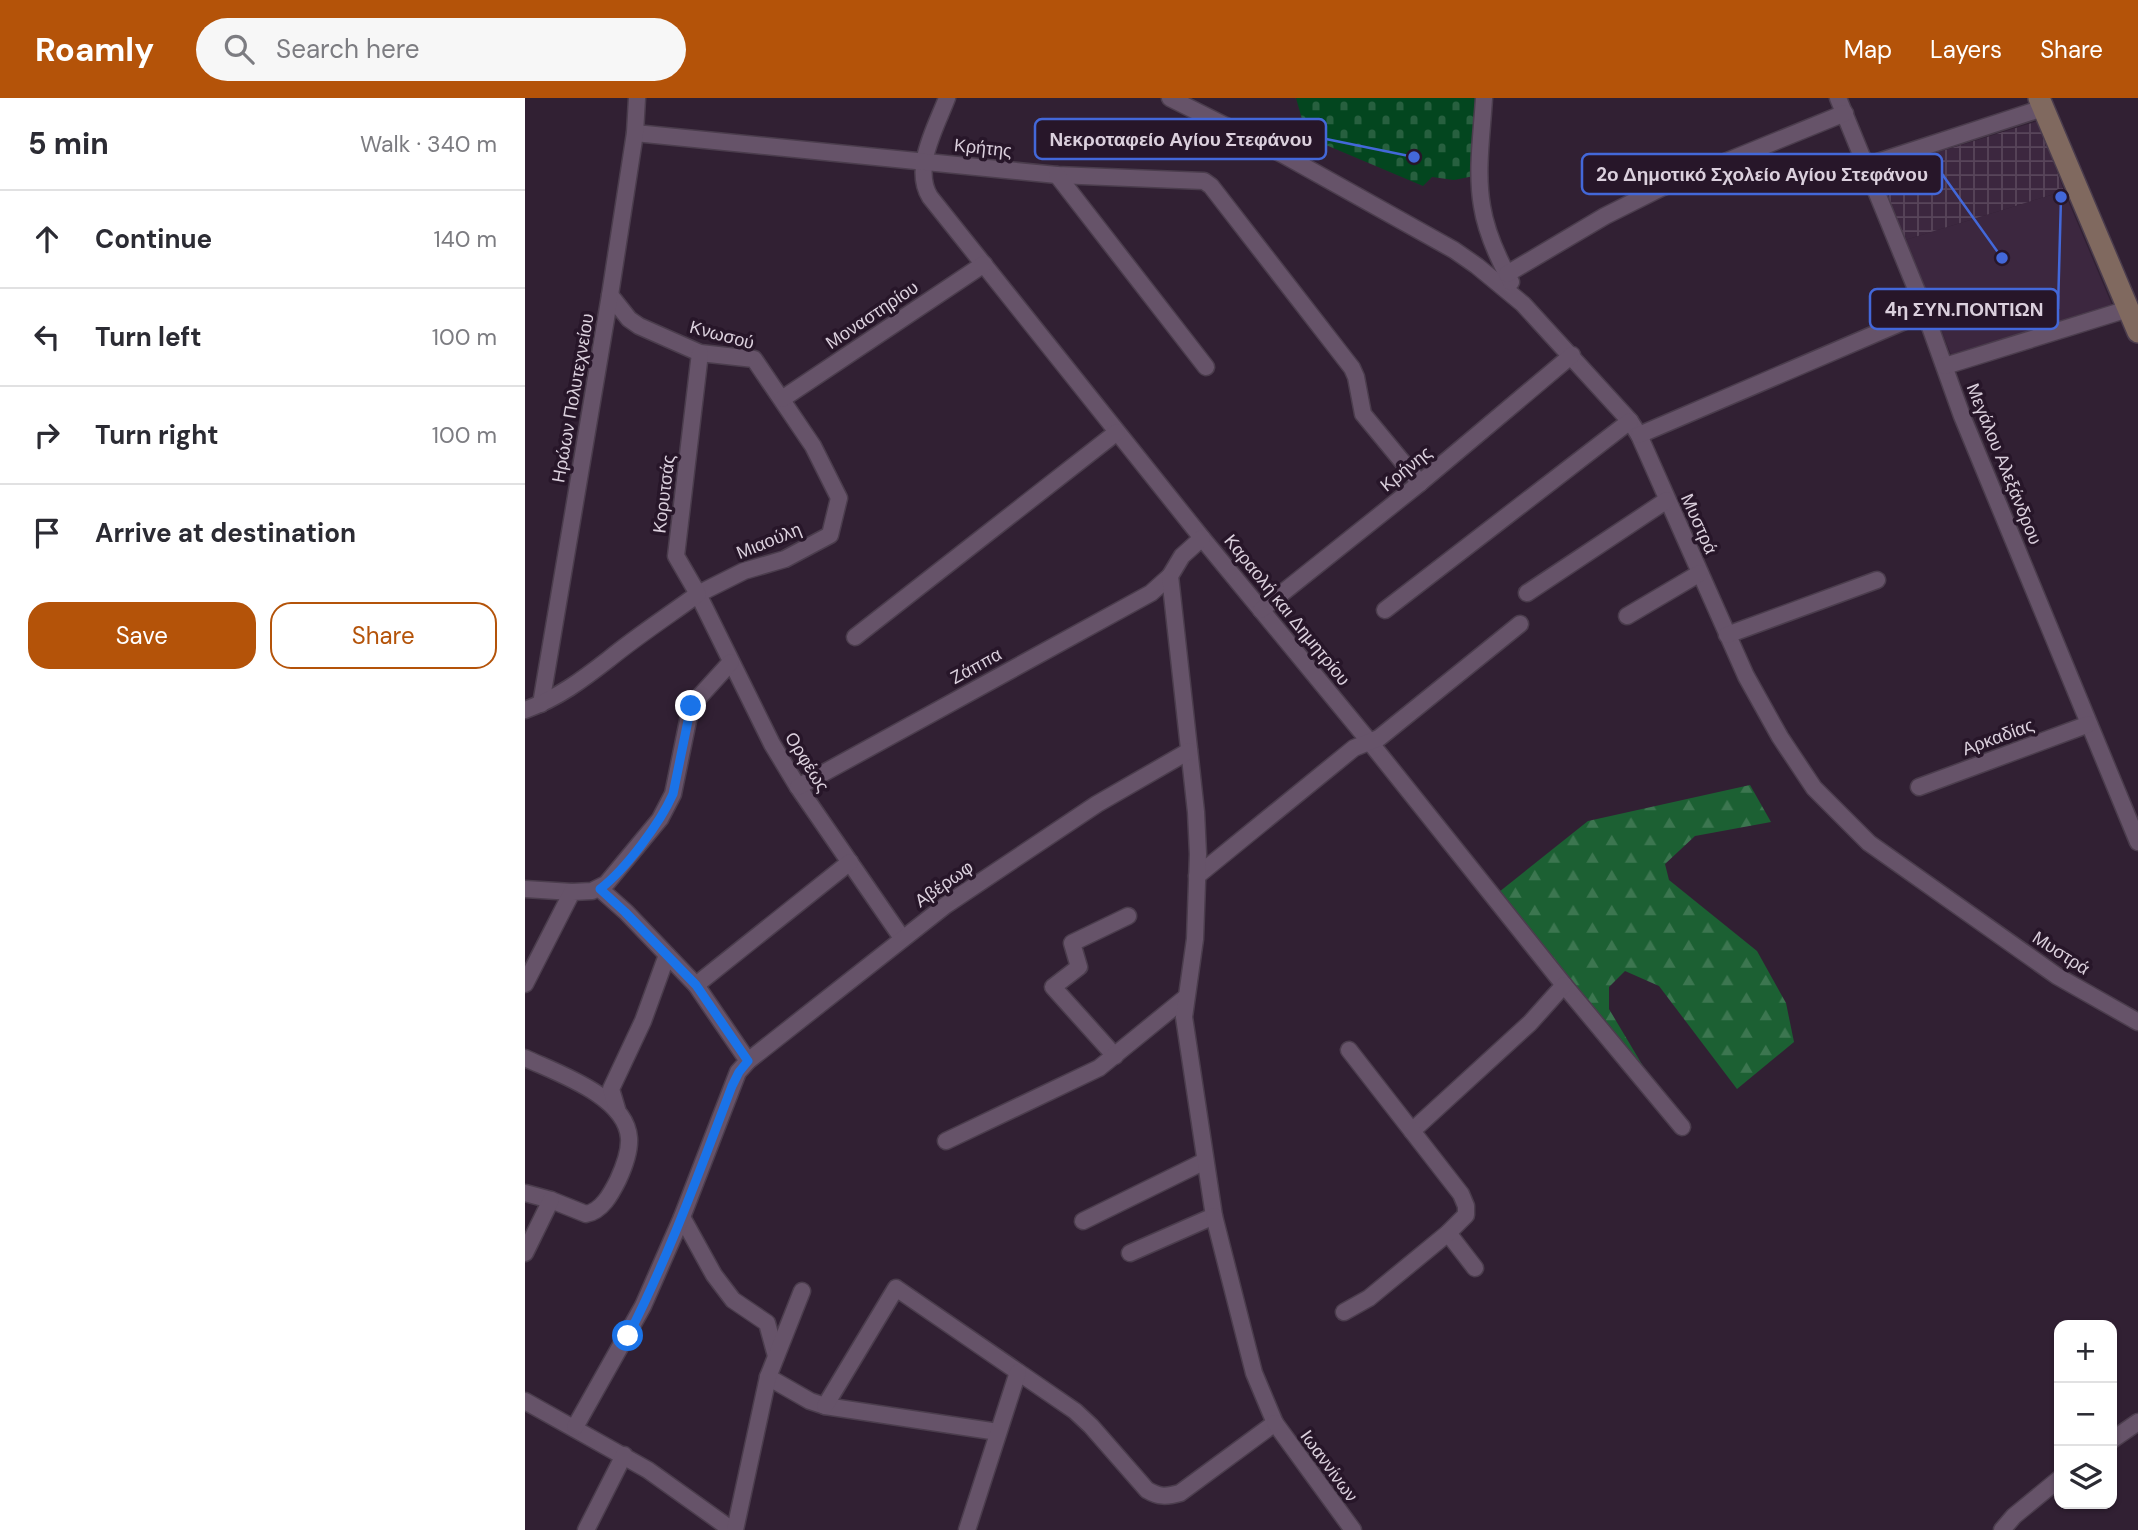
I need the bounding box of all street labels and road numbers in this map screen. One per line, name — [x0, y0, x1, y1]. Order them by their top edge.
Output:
street label: Κρήτης — [953, 133, 1013, 163]
street label: Μοναστηρίου — [821, 275, 923, 355]
street label: Ηρώων Πολυτεχνείου — [546, 311, 600, 485]
street label: Κνωσού — [687, 315, 757, 355]
street label: Μεγάλου Αλεξάνδρου — [1961, 380, 2047, 548]
street label: Κρήνης — [1375, 441, 1437, 497]
street label: Κορυτσάς — [647, 453, 681, 535]
street label: Μυστρά — [1675, 490, 1723, 558]
street label: Μιαούλη — [733, 517, 805, 565]
street label: Καραολή και Δημητρίου — [1219, 529, 1355, 691]
street label: Ζάππα — [946, 642, 1006, 690]
street label: Αρκαδίας — [1959, 713, 2037, 761]
street label: Ορφέως — [779, 727, 835, 797]
street label: Αβέρωφ — [910, 855, 978, 913]
street label: Μυστρά — [2028, 926, 2094, 980]
street label: Ιωαννίνων — [1295, 1425, 1363, 1507]

